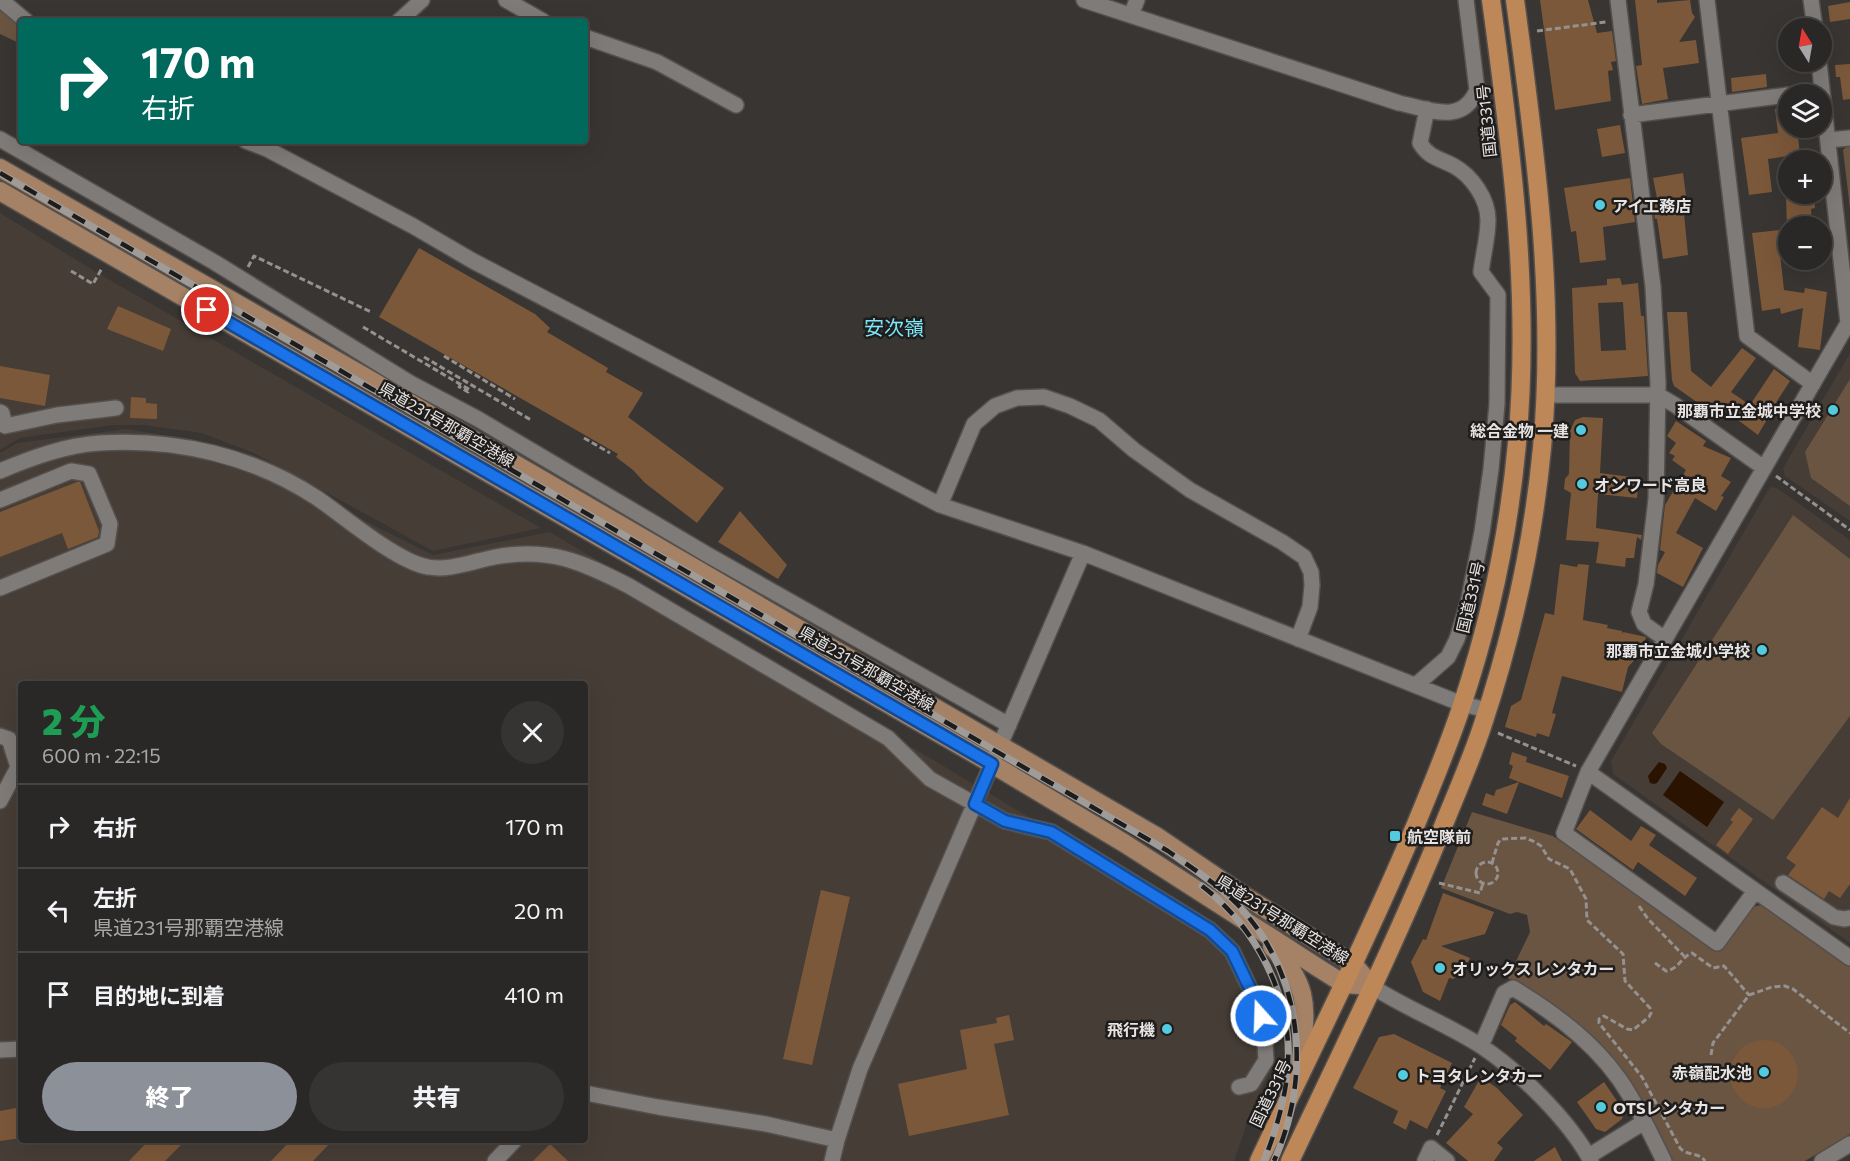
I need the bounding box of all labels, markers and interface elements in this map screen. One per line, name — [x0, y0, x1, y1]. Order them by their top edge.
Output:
north arrow — [1778, 18, 1832, 72]
map controls — [1778, 18, 1832, 270]
text: 170 m — [141, 35, 255, 87]
icon: right — [42, 42, 120, 120]
street label: 国道331号 — [1473, 84, 1499, 158]
button: layers — [1778, 84, 1832, 138]
text: 右折 — [141, 91, 195, 124]
button: + — [1778, 150, 1832, 204]
place label: アイ工務店 — [1612, 196, 1691, 215]
marker: アイ工務店 — [1593, 198, 1607, 212]
button: − — [1778, 216, 1832, 270]
pin — [181, 284, 232, 335]
icon: arrive — [190, 293, 223, 326]
district label: 安次嶺 — [864, 315, 924, 339]
street label: 県道231号那覇空港線 — [376, 378, 518, 470]
place label: 那覇市立金城中学校 — [1677, 401, 1821, 420]
marker: 那覇市立金城中学校 — [1826, 403, 1840, 417]
place label: 総合金物 一建 — [1470, 421, 1569, 440]
marker: 総合金物 一建 — [1574, 423, 1588, 437]
place label: オンワード高良 — [1594, 475, 1706, 494]
marker: オンワード高良 — [1575, 477, 1589, 491]
street label: 国道331号 — [1453, 559, 1487, 635]
street label: 県道231号那覇空港線 — [796, 622, 938, 714]
place label: 那覇市立金城小学校 — [1606, 641, 1750, 660]
marker: 那覇市立金城小学校 — [1755, 643, 1769, 657]
text: 2 分 — [42, 698, 106, 742]
button: close — [501, 701, 564, 764]
text: 600 m · 22:15 — [42, 743, 161, 767]
icon: right — [42, 810, 75, 843]
text: 170 m — [505, 813, 564, 840]
text: 右折 — [93, 814, 137, 841]
place label: 航空隊前 — [1407, 827, 1471, 846]
marker: 航空隊前 — [1388, 829, 1402, 843]
street label: 県道231号那覇空港線 — [1213, 870, 1353, 968]
text: 左折 — [93, 884, 137, 911]
icon: left — [42, 894, 75, 927]
text: 20 m — [514, 897, 564, 924]
text: 県道231号那覇空港線 — [93, 915, 284, 939]
place label: オリックス レンタカー — [1452, 959, 1615, 978]
marker: オリックス レンタカー — [1433, 961, 1447, 975]
icon: arrive — [42, 978, 75, 1011]
text: 410 m — [504, 981, 564, 1008]
text: 目的地に到着 — [93, 982, 225, 1009]
position arrow — [1229, 984, 1293, 1048]
place label: 飛行機 — [1107, 1020, 1155, 1039]
marker: 飛行機 — [1160, 1022, 1174, 1036]
street label: 国道331号 — [1245, 1056, 1295, 1130]
button: 終了 — [42, 1062, 297, 1131]
button: 共有 — [309, 1062, 564, 1131]
place label: 赤嶺配水池 — [1672, 1063, 1752, 1082]
marker: 赤嶺配水池 — [1757, 1065, 1771, 1079]
place label: トヨタレンタカー — [1415, 1066, 1543, 1085]
marker: トヨタレンタカー — [1396, 1068, 1410, 1082]
place label: OTSレンタカー — [1613, 1098, 1726, 1117]
marker: OTSレンタカー — [1594, 1100, 1608, 1114]

